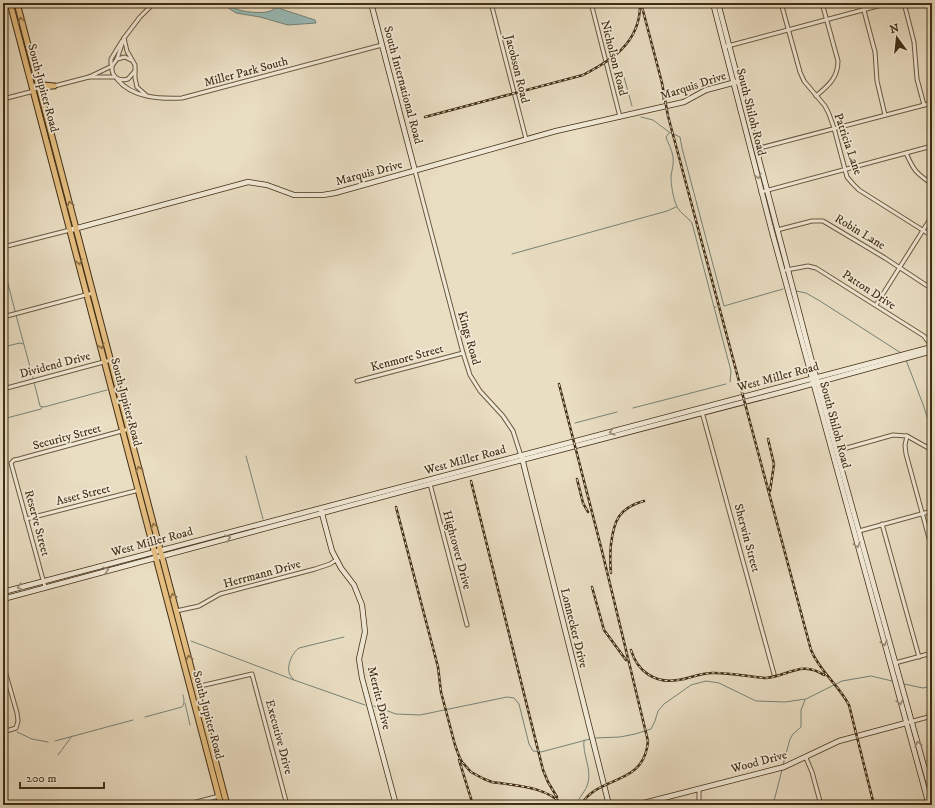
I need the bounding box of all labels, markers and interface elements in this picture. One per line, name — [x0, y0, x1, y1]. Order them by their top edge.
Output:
one-way arrow — [17, 16, 26, 23]
north arrow — [877, 18, 917, 58]
street label: Nicholson Road — [597, 19, 631, 97]
text: N — [888, 21, 901, 37]
street label: South International Road — [380, 24, 426, 146]
street label: Jacobson Road — [501, 32, 533, 105]
street label: South Jupiter Road — [24, 42, 62, 134]
street label: Miller Park South — [202, 53, 290, 90]
street label: South Shiloh Road — [733, 67, 769, 157]
street label: Marquis Drive — [658, 68, 728, 104]
street label: Patricia Lane — [830, 111, 866, 177]
street label: Marquis Drive — [334, 157, 404, 189]
one-way arrow — [753, 173, 761, 180]
one-way arrow — [66, 201, 74, 207]
street label: Robin Lane — [832, 211, 888, 253]
one-way arrow — [74, 259, 82, 265]
street label: Patton Drive — [839, 267, 899, 313]
street label: Kings Road — [454, 309, 484, 367]
street label: Kenmore Street — [369, 341, 445, 375]
one-way arrow — [96, 342, 105, 349]
street label: Dividend Drive — [18, 348, 92, 382]
street label: South Jupiter Road — [107, 356, 145, 448]
street label: West Miller Road — [735, 359, 820, 395]
street label: South Shiloh Road — [816, 380, 854, 470]
street label: Security Street — [31, 421, 103, 453]
one-way arrow — [609, 427, 615, 435]
street label: West Miller Road — [422, 442, 507, 478]
one-way arrow — [136, 466, 144, 473]
street label: Asset Street — [54, 481, 112, 509]
street label: Reserve Street — [21, 488, 53, 558]
street label: Sherwin Street — [731, 502, 763, 574]
street label: Hightower Drive — [439, 509, 475, 591]
one-way arrow — [150, 523, 159, 530]
street label: West Miller Road — [109, 524, 194, 560]
one-way arrow — [224, 535, 231, 543]
one-way arrow — [853, 542, 861, 548]
street label: Herrmann Drive — [222, 556, 302, 592]
one-way arrow — [103, 567, 110, 575]
one-way arrow — [17, 583, 23, 591]
street label: Lonnecker Drive — [557, 587, 591, 669]
one-way arrow — [169, 593, 177, 599]
one-way arrow — [879, 639, 888, 646]
one-way arrow — [185, 654, 194, 661]
street label: Merritt Drive — [364, 665, 394, 731]
street label: South Jupiter Road — [189, 669, 227, 761]
street label: Executive Drive — [262, 698, 296, 776]
one-way arrow — [895, 698, 904, 705]
one-way arrow — [914, 740, 923, 747]
street label: Wood Drive — [728, 747, 789, 777]
scale bar — [20, 764, 104, 790]
text: 200 m — [26, 771, 56, 786]

